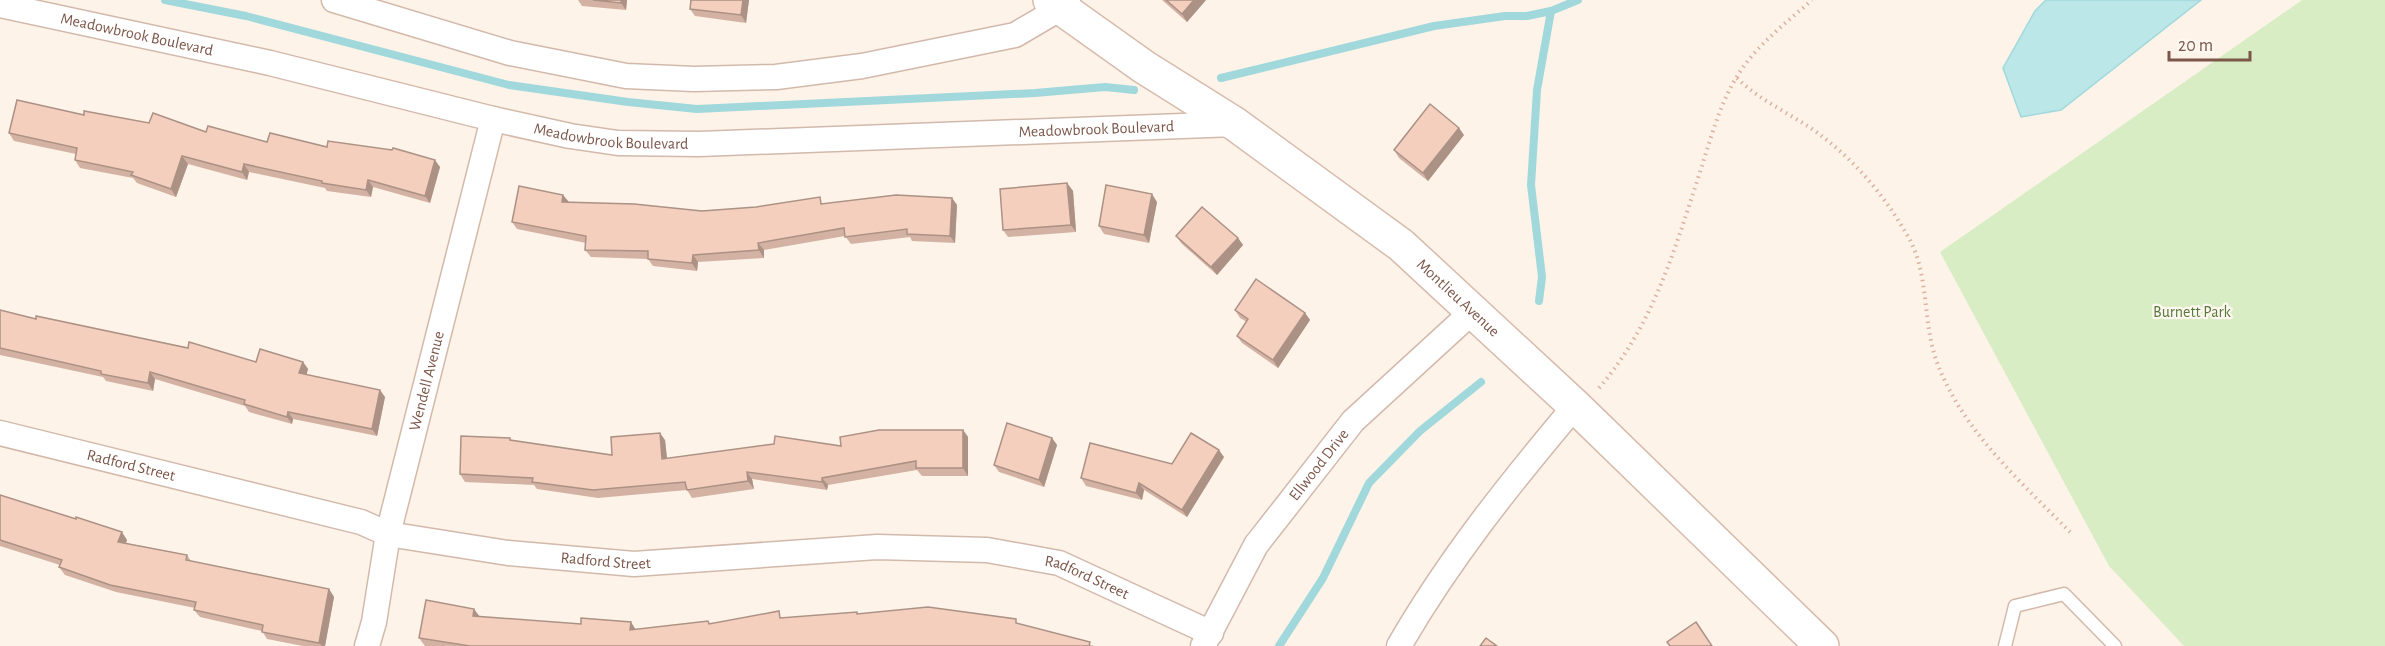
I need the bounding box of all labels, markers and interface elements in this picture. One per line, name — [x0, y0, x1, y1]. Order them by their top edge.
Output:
street label: Meadowbrook Boulevard — [59, 10, 215, 59]
scale bar — [2169, 24, 2250, 62]
text: 20 m — [2178, 37, 2213, 55]
street label: Meadowbrook Boulevard — [1018, 118, 1174, 140]
street label: Meadowbrook Boulevard — [532, 120, 689, 152]
street label: Montlieu Avenue — [1414, 256, 1502, 340]
park label: Burnett Park — [2153, 304, 2232, 320]
street label: Wendell Avenue — [406, 329, 447, 432]
street label: Ellwood Drive — [1286, 426, 1352, 504]
street label: Radford Street — [85, 447, 177, 484]
street label: Radford Street — [560, 550, 651, 572]
street label: Radford Street — [1044, 553, 1131, 602]

